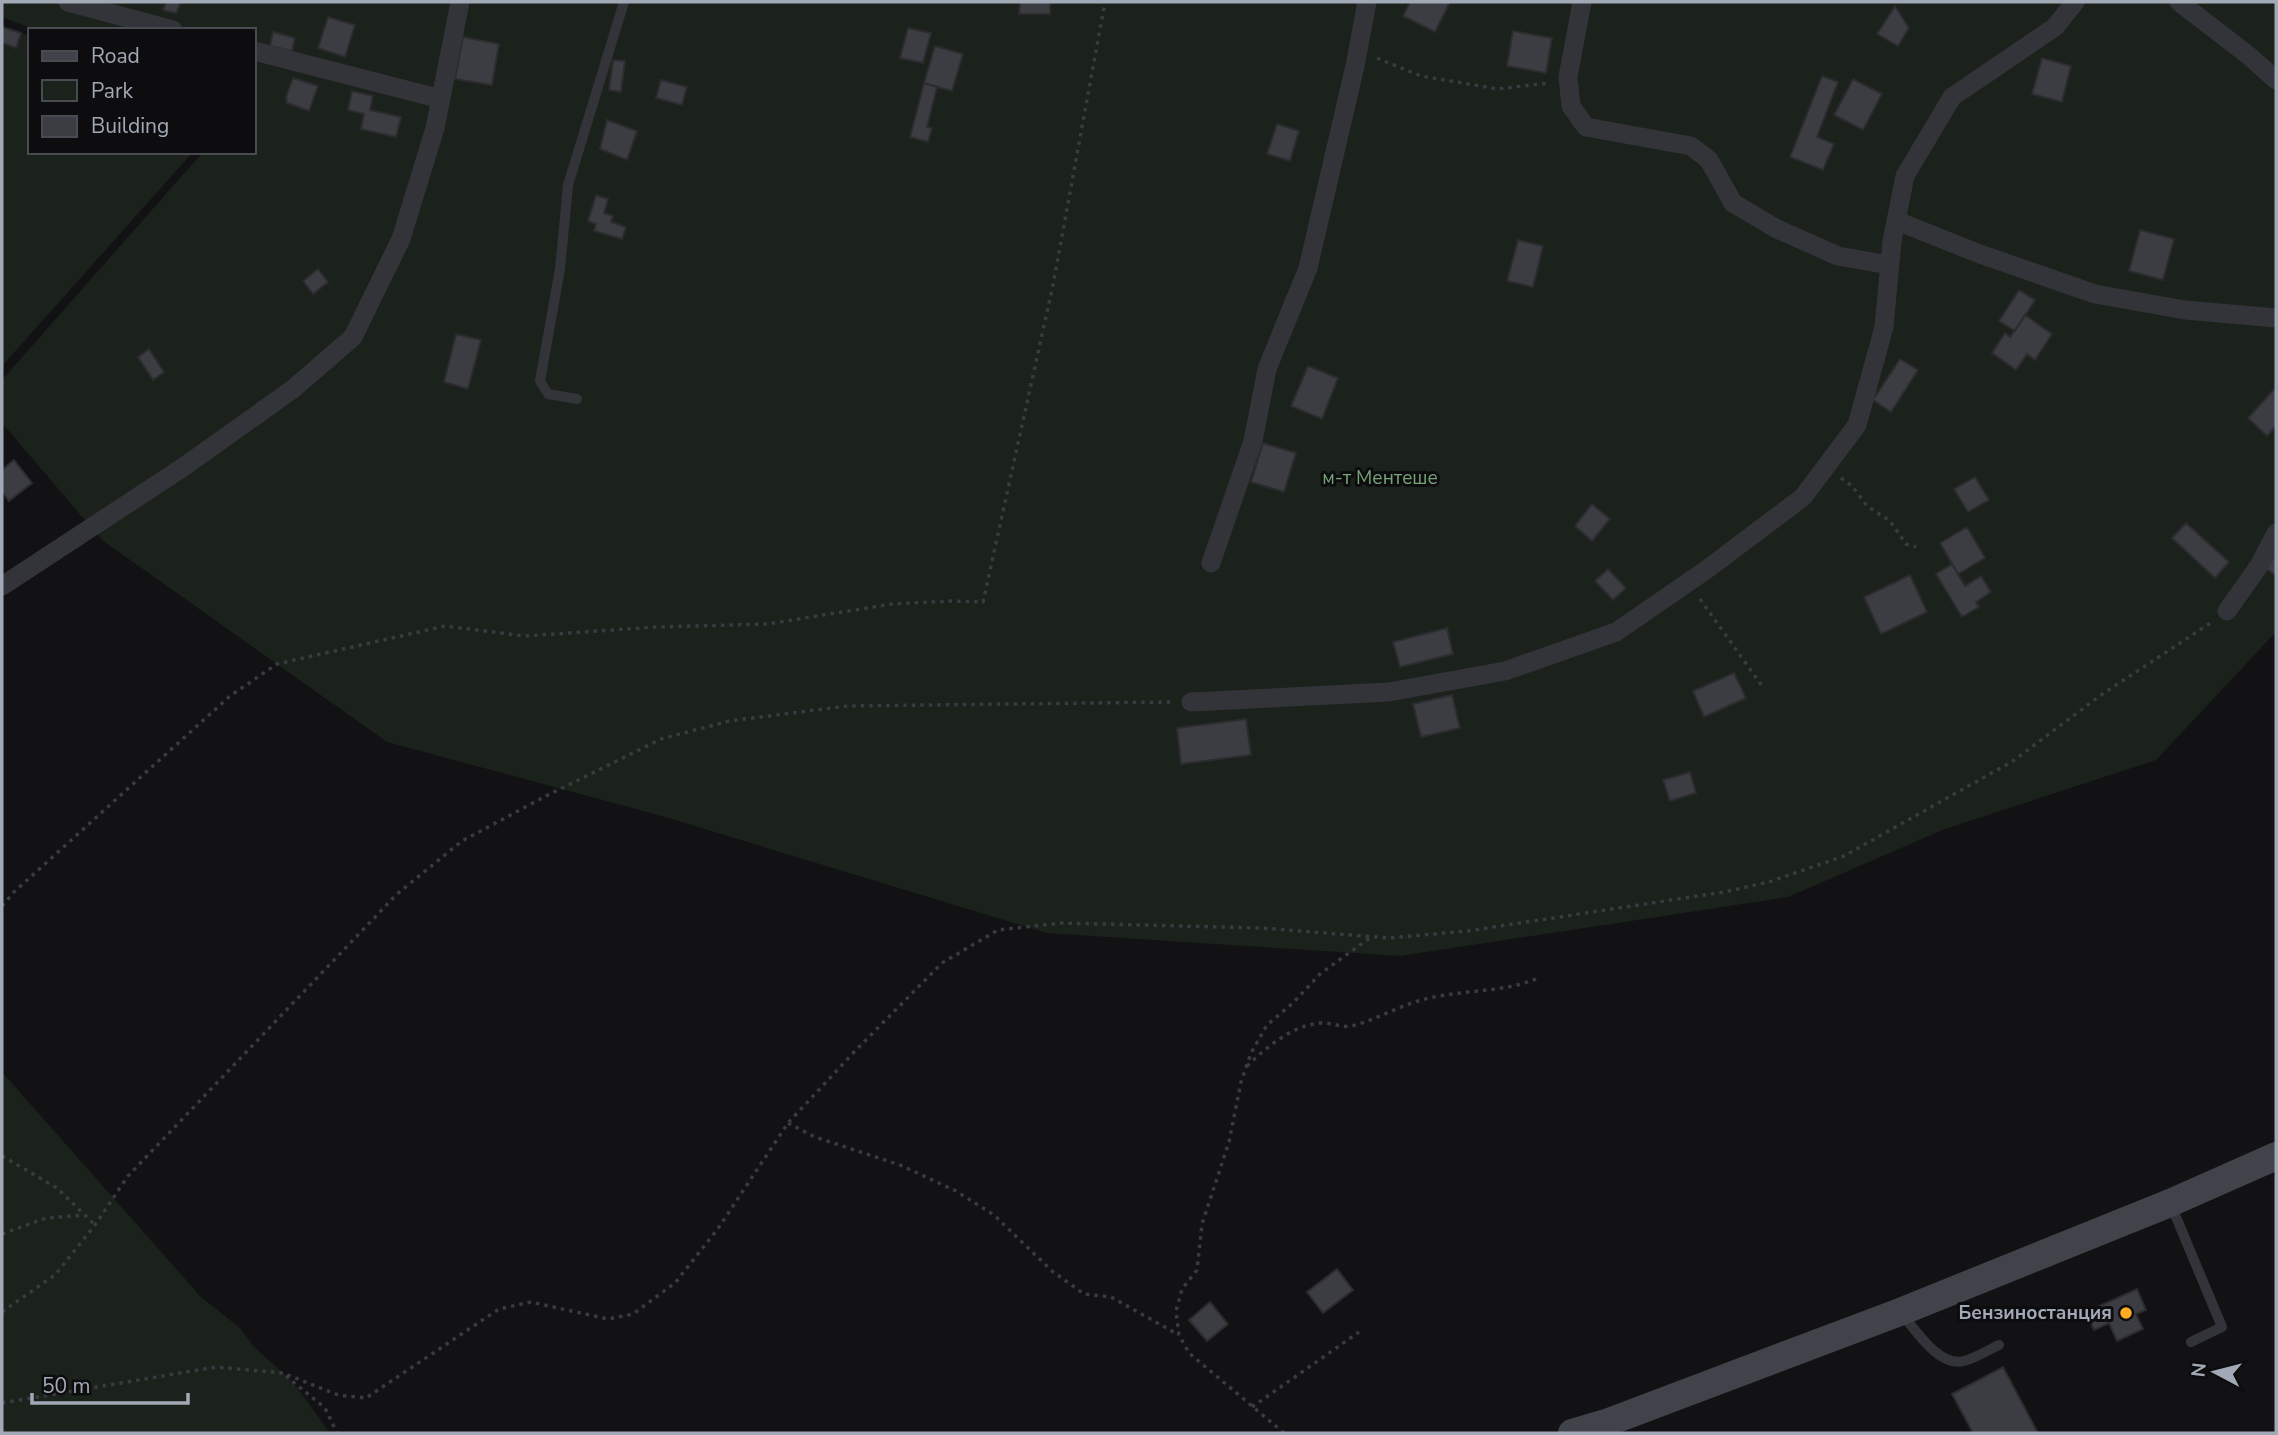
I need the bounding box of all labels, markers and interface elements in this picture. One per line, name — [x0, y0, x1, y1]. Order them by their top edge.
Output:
legend — [28, 28, 256, 154]
text: Road — [91, 42, 140, 70]
text: Park — [91, 77, 133, 105]
text: Building — [91, 112, 169, 140]
park label: м-т Ментeше — [1322, 465, 1438, 491]
place label: Бензиностанция — [1959, 1300, 2112, 1326]
marker: Бензиностанция — [2118, 1305, 2134, 1321]
north arrow — [2180, 1337, 2250, 1407]
text: N — [2185, 1361, 2213, 1379]
scale bar — [32, 1362, 187, 1406]
text: 50 m — [42, 1372, 91, 1400]

